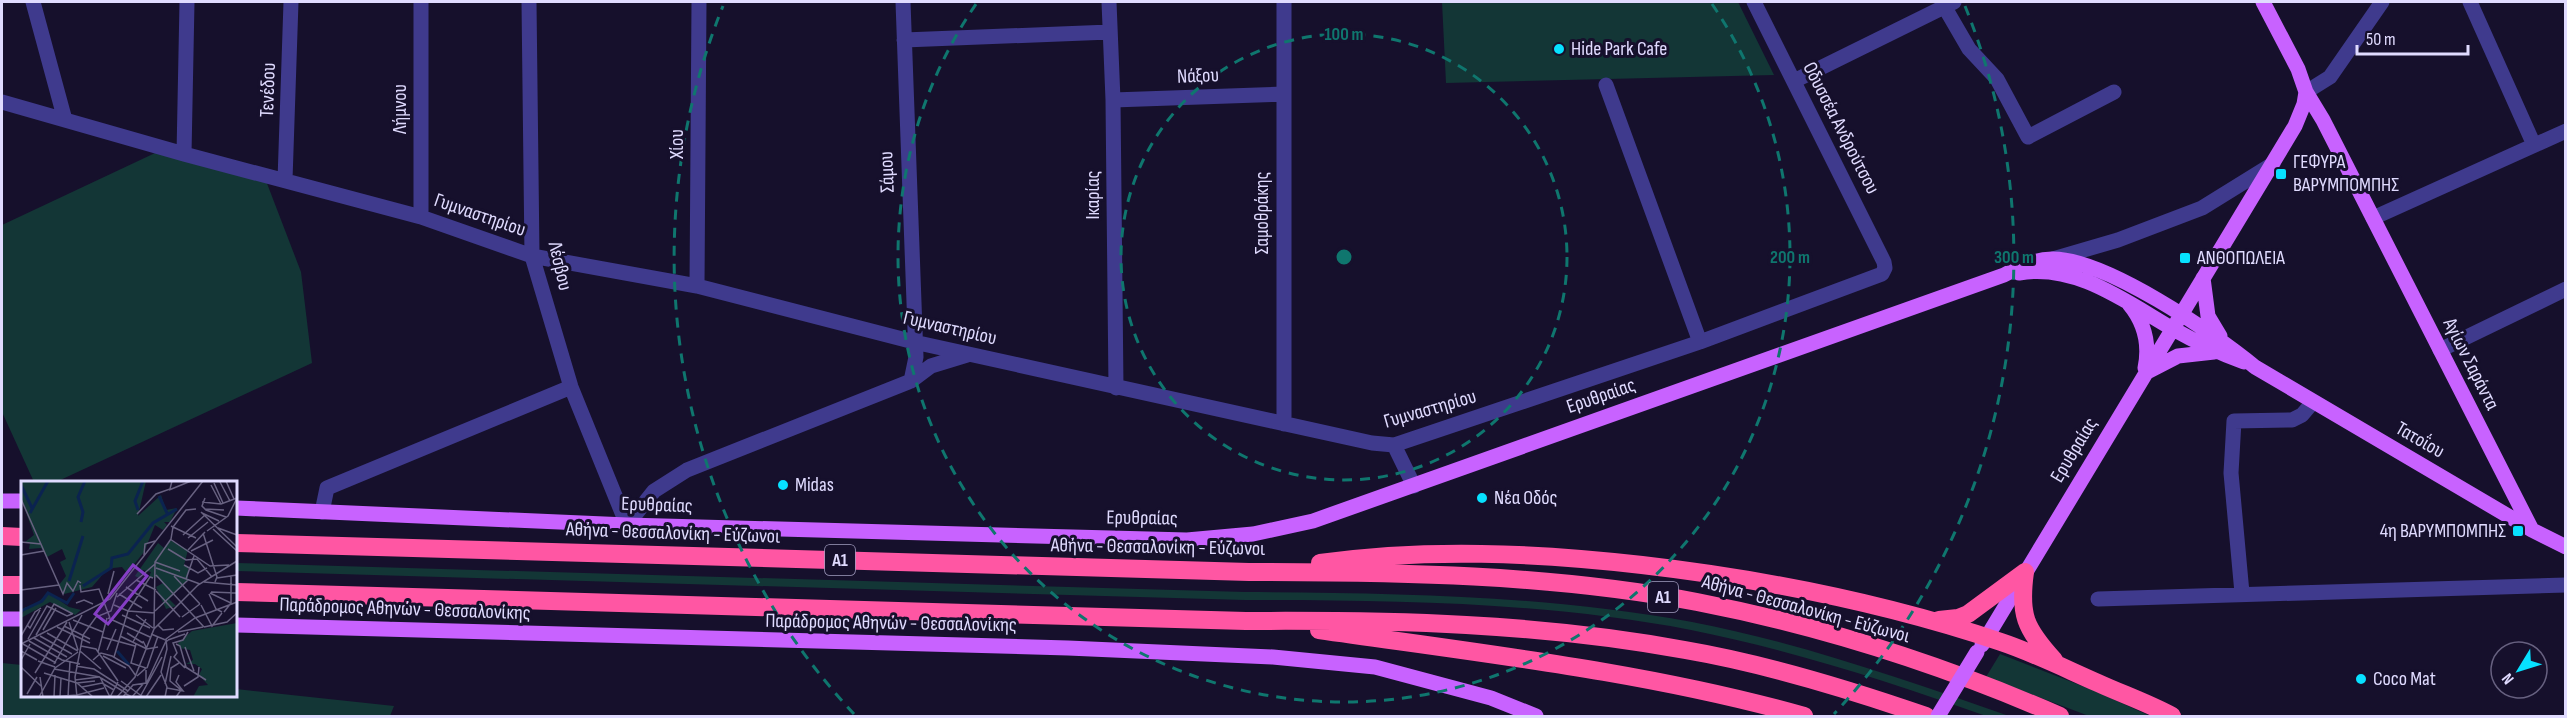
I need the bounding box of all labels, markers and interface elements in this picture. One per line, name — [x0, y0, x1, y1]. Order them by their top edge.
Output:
scale bar — [2357, 18, 2468, 56]
text: 100 m — [1325, 24, 1364, 45]
text: 50 m — [2366, 29, 2396, 50]
place label: Hide Park Cafe — [1571, 37, 1667, 61]
marker: Hide Park Cafe — [1552, 42, 1566, 56]
street label: Οδυσσέα Ανδρούτσου — [1797, 58, 1885, 198]
street label: Τενέδου — [255, 62, 281, 118]
street label: Νάξου — [1177, 63, 1219, 89]
street label: Λήμνου — [388, 84, 412, 135]
street label: Χίου — [665, 129, 689, 160]
place label: ΓΕΦΥΡΑ ΒΑΡΥΜΠΟΜΠΗΣ — [2293, 150, 2399, 197]
street label: Σάμου — [874, 151, 900, 193]
marker: ΓΕΦΥΡΑ ΒΑΡΥΜΠΟΜΠΗΣ — [2274, 167, 2288, 181]
street label: Ικαρίας — [1081, 170, 1105, 219]
street label: Σαμοθράκης — [1250, 172, 1274, 254]
street label: Γυμναστηρίου — [431, 188, 529, 242]
street label: Λέσβου — [543, 238, 577, 293]
place label: ΑΝΘΟΠΩΛΕΙΑ — [2196, 246, 2285, 270]
centre of rings — [1334, 247, 1354, 267]
text: 200 m — [1770, 247, 1810, 268]
text: 300 m — [1994, 247, 2034, 268]
marker: ΑΝΘΟΠΩΛΕΙΑ — [2178, 251, 2192, 265]
street label: Γυμναστηρίου — [901, 306, 999, 350]
street label: Αγίων Σαράντα — [2437, 313, 2505, 415]
street label: Ερυθραίας — [1563, 373, 1639, 419]
street label: Γυμναστηρίου — [1381, 384, 1479, 434]
street label: Ερυθραίας — [2045, 413, 2103, 487]
street label: Τατοΐου — [2391, 417, 2449, 463]
place label: Midas — [795, 473, 834, 497]
marker: Midas — [776, 478, 790, 492]
inset map — [21, 481, 237, 697]
place label: Νέα Οδός — [1494, 486, 1558, 510]
marker: Νέα Οδός — [1475, 491, 1489, 505]
street label: Ερυθραίας — [621, 492, 693, 518]
street label: Ερυθραίας — [1106, 505, 1178, 531]
street label: Αθήνα - Θεσσαλονίκη - Εύζωνοι — [564, 517, 781, 549]
place label: 4η ΒΑΡΥΜΠΟΜΠΗΣ — [2380, 519, 2506, 543]
marker: 4η ΒΑΡΥΜΠΟΜΠΗΣ — [2511, 524, 2525, 538]
street label: Αθήνα - Θεσσαλονίκη - Εύζωνοι — [1050, 533, 1265, 561]
road number: Α1 — [825, 545, 855, 575]
street label: Αθήνα - Θεσσαλονίκη - Εύζωνοι — [1698, 569, 1913, 648]
road number: Α1 — [1648, 582, 1678, 612]
street label: Παράδρομος Αθηνών - Θεσσαλονίκης — [279, 593, 531, 625]
street label: Παράδρομος Αθηνών - Θεσσαλονίκης — [765, 609, 1017, 637]
north arrow — [2489, 640, 2549, 700]
place label: Coco Mat — [2373, 667, 2436, 691]
text: N — [2498, 669, 2518, 688]
marker: Coco Mat — [2354, 672, 2368, 686]

